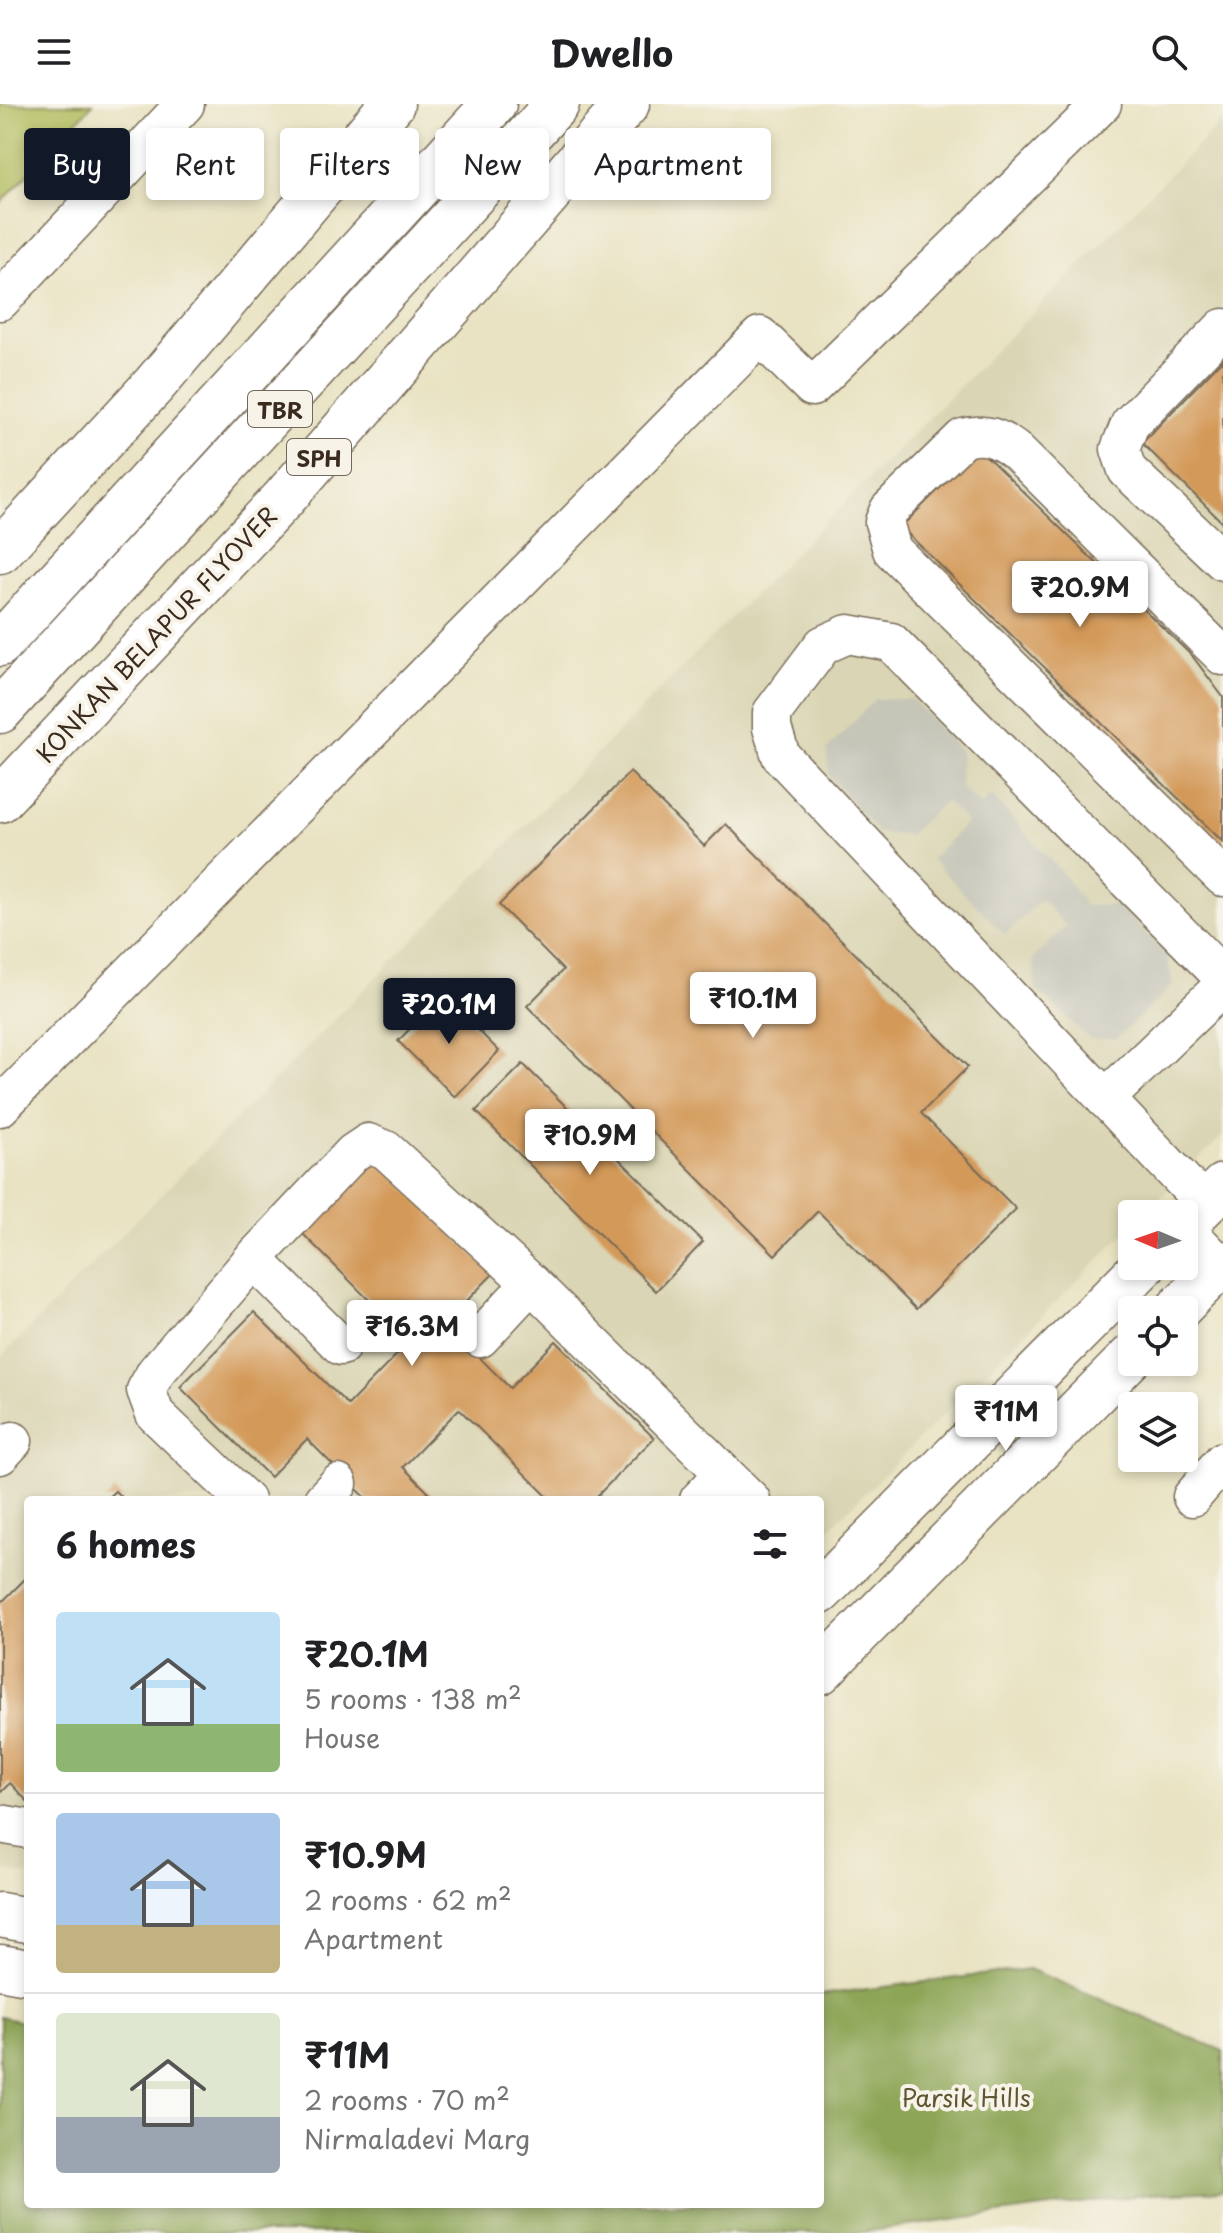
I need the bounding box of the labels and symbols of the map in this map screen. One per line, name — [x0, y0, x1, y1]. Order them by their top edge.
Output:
road number: TBR — [248, 391, 312, 427]
road number: SPH — [287, 439, 351, 475]
street label: KONKAN BELAPUR FLYOVER — [27, 498, 285, 770]
pin: ₹20.9M — [1015, 561, 1145, 629]
pin: ₹10.1M — [688, 972, 818, 1040]
pin: ₹20.1M — [384, 978, 514, 1046]
pin: ₹10.9M — [525, 1109, 655, 1177]
north arrow — [1118, 1200, 1198, 1280]
pin: ₹16.3M — [347, 1300, 477, 1368]
pin: ₹11M — [959, 1385, 1053, 1453]
park label: Parsik Hills — [901, 2079, 1031, 2115]

